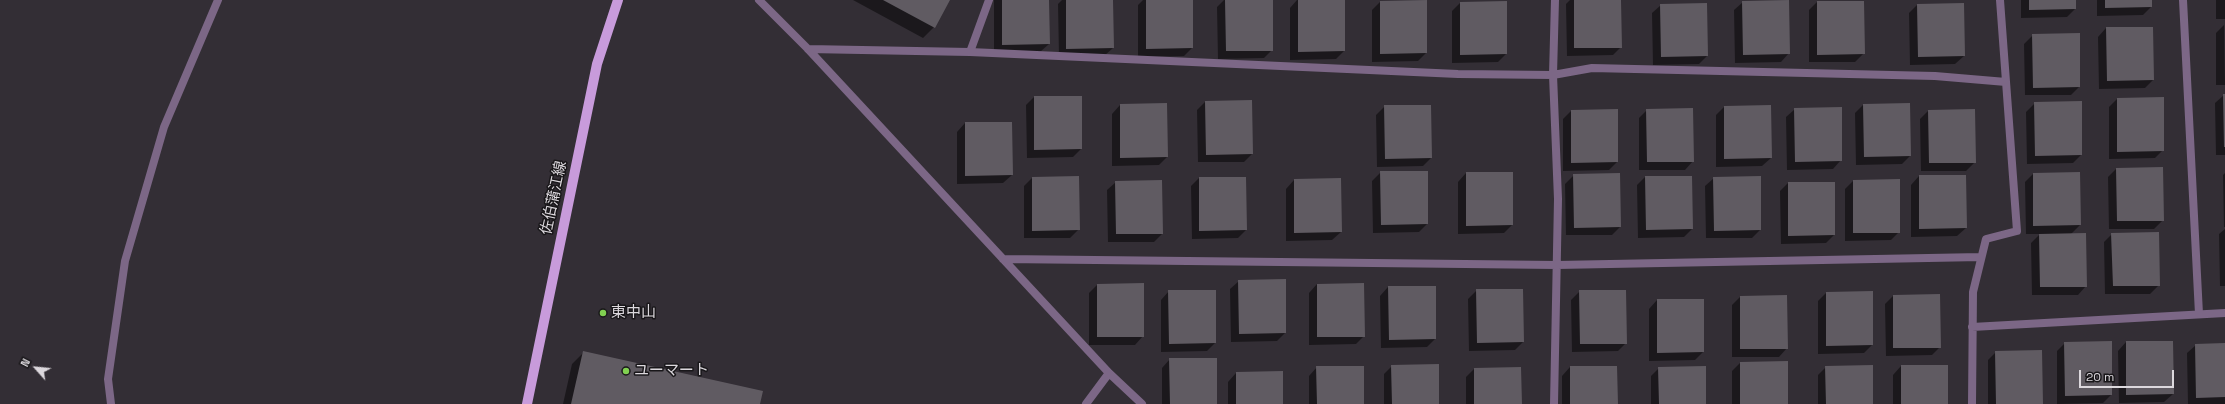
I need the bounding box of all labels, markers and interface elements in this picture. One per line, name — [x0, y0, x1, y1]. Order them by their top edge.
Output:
street label: 佐伯蒲江線 — [537, 159, 571, 237]
place label: 東中山 — [611, 304, 656, 322]
marker: 東中山 — [598, 308, 608, 318]
north arrow — [16, 348, 56, 388]
text: N — [17, 356, 33, 369]
place label: ユーマート — [634, 362, 709, 380]
scale bar — [2081, 362, 2176, 388]
marker: ユーマート — [621, 366, 631, 376]
text: 20 m — [2086, 369, 2114, 385]

